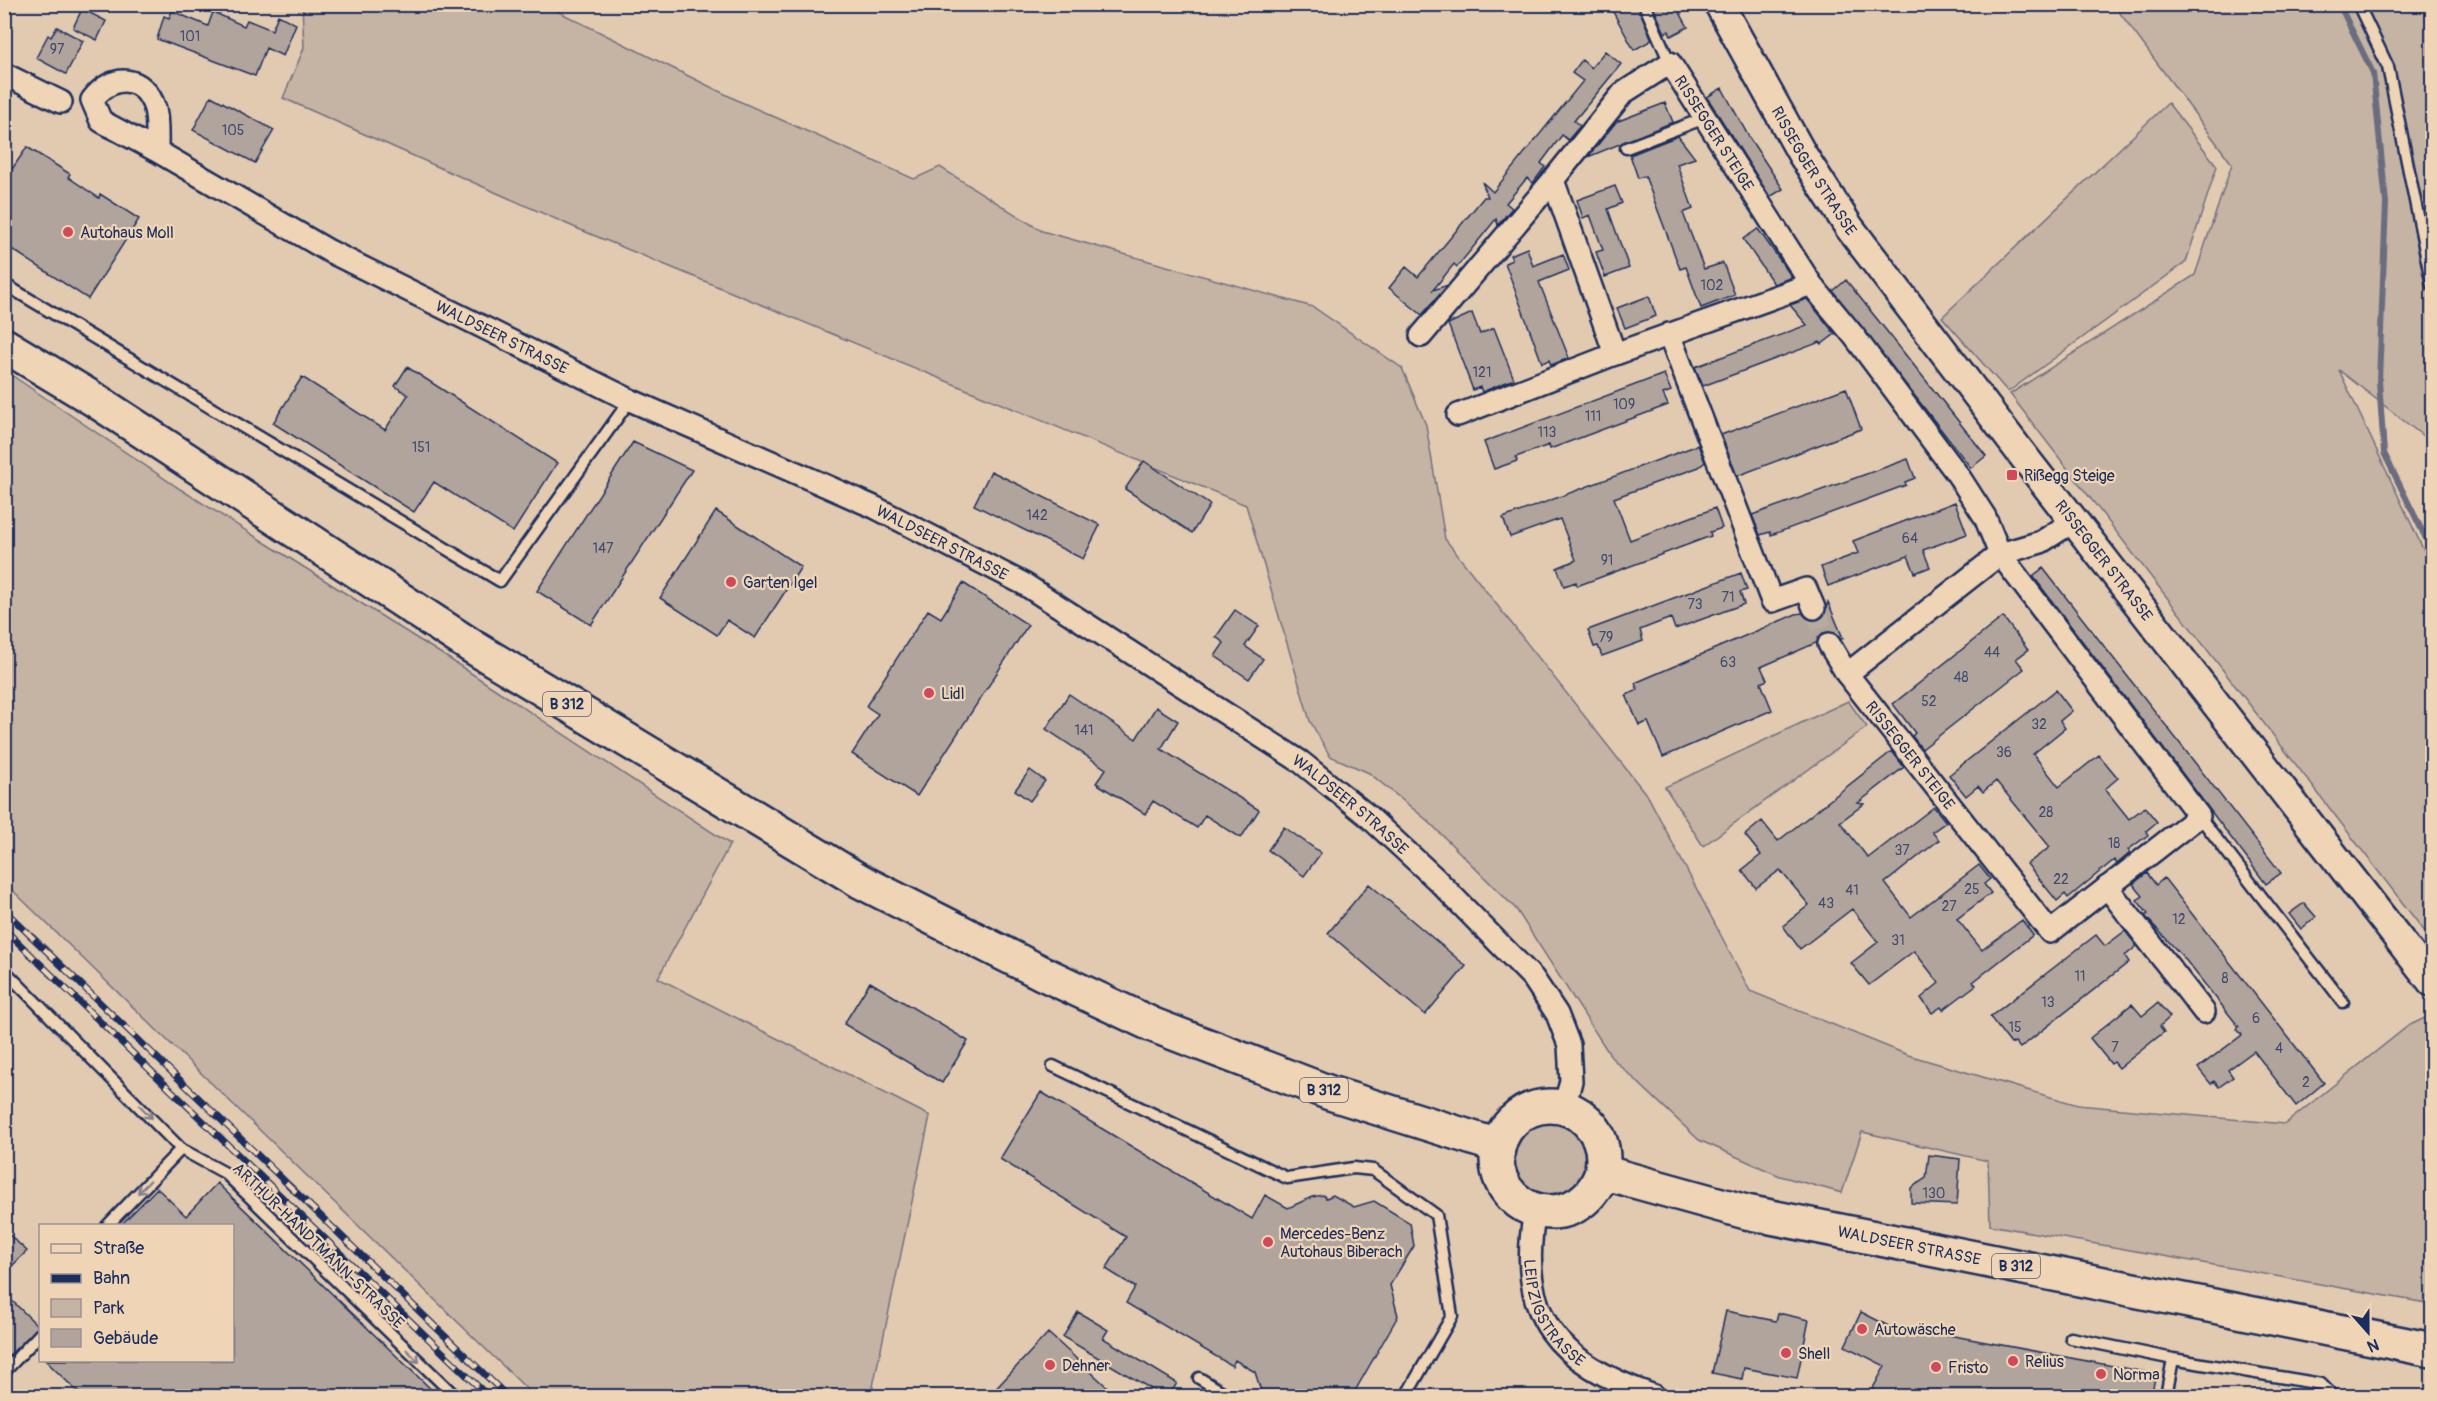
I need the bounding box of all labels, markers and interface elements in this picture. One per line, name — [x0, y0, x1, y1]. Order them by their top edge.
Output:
house number: 101 — [180, 28, 200, 45]
house number: 97 — [50, 41, 65, 58]
street label: RISSEGGER STEIGE — [1670, 72, 1758, 195]
street label: RISSEGGER STRASSE — [1767, 103, 1861, 240]
house number: 105 — [222, 122, 244, 139]
place label: Autohaus Moll — [80, 223, 174, 243]
marker: Autohaus Moll — [61, 225, 75, 239]
house number: 102 — [1701, 277, 1724, 294]
street label: WALDSEER STRASSE — [432, 296, 572, 379]
house number: 121 — [1473, 364, 1491, 381]
house number: 109 — [1613, 396, 1635, 413]
house number: 111 — [1585, 408, 1601, 425]
house number: 113 — [1538, 424, 1557, 441]
house number: 151 — [412, 439, 430, 456]
place label: Rißegg Steige — [2024, 466, 2115, 486]
marker: Rißegg Steige — [2005, 468, 2019, 482]
street label: RISSEGGER STRASSE — [2050, 496, 2157, 625]
street label: WALDSEER STRASSE — [873, 501, 1012, 585]
house number: 142 — [1026, 507, 1048, 524]
house number: 64 — [1902, 530, 1918, 547]
house number: 147 — [593, 540, 614, 557]
house number: 91 — [1601, 552, 1613, 569]
place label: Garten Igel — [743, 573, 818, 593]
marker: Garten Igel — [724, 575, 738, 589]
house number: 71 — [1722, 589, 1734, 606]
house number: 73 — [1687, 596, 1703, 613]
house number: 79 — [1599, 629, 1613, 646]
house number: 44 — [1984, 644, 2000, 661]
house number: 63 — [1720, 654, 1736, 671]
house number: 48 — [1953, 669, 1969, 686]
place label: Lidl — [941, 684, 965, 704]
marker: Lidl — [922, 686, 936, 700]
road number: B 312 — [543, 692, 591, 716]
house number: 52 — [1921, 693, 1937, 710]
street label: RISSEGGER STEIGE — [1861, 697, 1959, 814]
house number: 32 — [2031, 716, 2047, 733]
house number: 141 — [1074, 722, 1094, 739]
house number: 36 — [1996, 744, 2012, 761]
street label: WALDSEER STRASSE — [1289, 750, 1412, 859]
house number: 28 — [2039, 804, 2053, 821]
house number: 18 — [2108, 835, 2120, 852]
house number: 37 — [1894, 842, 1910, 859]
house number: 22 — [2053, 871, 2069, 888]
house number: 25 — [1964, 881, 1980, 898]
house number: 41 — [1845, 882, 1859, 899]
house number: 43 — [1818, 895, 1834, 912]
house number: 27 — [1941, 898, 1957, 915]
house number: 12 — [2172, 911, 2186, 928]
house number: 31 — [1891, 932, 1905, 949]
house number: 11 — [2075, 968, 2085, 985]
house number: 8 — [2221, 970, 2229, 987]
house number: 13 — [2041, 994, 2055, 1011]
house number: 6 — [2252, 1010, 2260, 1027]
house number: 15 — [2008, 1019, 2022, 1036]
house number: 7 — [2111, 1039, 2119, 1056]
house number: 4 — [2275, 1040, 2283, 1057]
house number: 2 — [2302, 1074, 2310, 1091]
road number: B 312 — [1300, 1078, 1348, 1102]
one-way arrow — [139, 1105, 154, 1120]
street label: ARTHUR-HANDTMANN-STRASSE — [228, 1158, 408, 1333]
one-way arrow — [137, 1180, 151, 1195]
house number: 130 — [1923, 1185, 1945, 1202]
street label: WALDSEER STRASSE — [1836, 1222, 1983, 1270]
legend — [39, 1224, 234, 1362]
place label: Mercedes-Benz Autohaus Biberach — [1280, 1224, 1403, 1262]
marker: Mercedes-Benz Autohaus Biberach — [1261, 1235, 1275, 1249]
text: Straße — [93, 1237, 144, 1260]
road number: B 312 — [1992, 1254, 2040, 1278]
street label: LEIPZIGSTRASSE — [1519, 1259, 1589, 1371]
text: Bahn — [93, 1267, 130, 1290]
text: Park — [93, 1297, 125, 1320]
north arrow — [2338, 1302, 2398, 1362]
place label: Autowäsche — [1874, 1320, 1956, 1340]
marker: Autowäsche — [1855, 1322, 1869, 1336]
text: Gebäude — [93, 1327, 158, 1350]
text: N — [2364, 1334, 2382, 1356]
place label: Shell — [1798, 1344, 1830, 1364]
marker: Shell — [1779, 1346, 1793, 1360]
one-way arrow — [406, 1349, 421, 1363]
place label: Relius — [2025, 1352, 2064, 1372]
marker: Relius — [2006, 1354, 2020, 1368]
place label: Dehner — [1062, 1356, 1110, 1376]
marker: Dehner — [1043, 1358, 1057, 1372]
place label: Fristo — [1948, 1358, 1989, 1378]
marker: Fristo — [1929, 1360, 1943, 1374]
place label: Norma — [2113, 1365, 2160, 1385]
marker: Norma — [2094, 1367, 2108, 1381]

